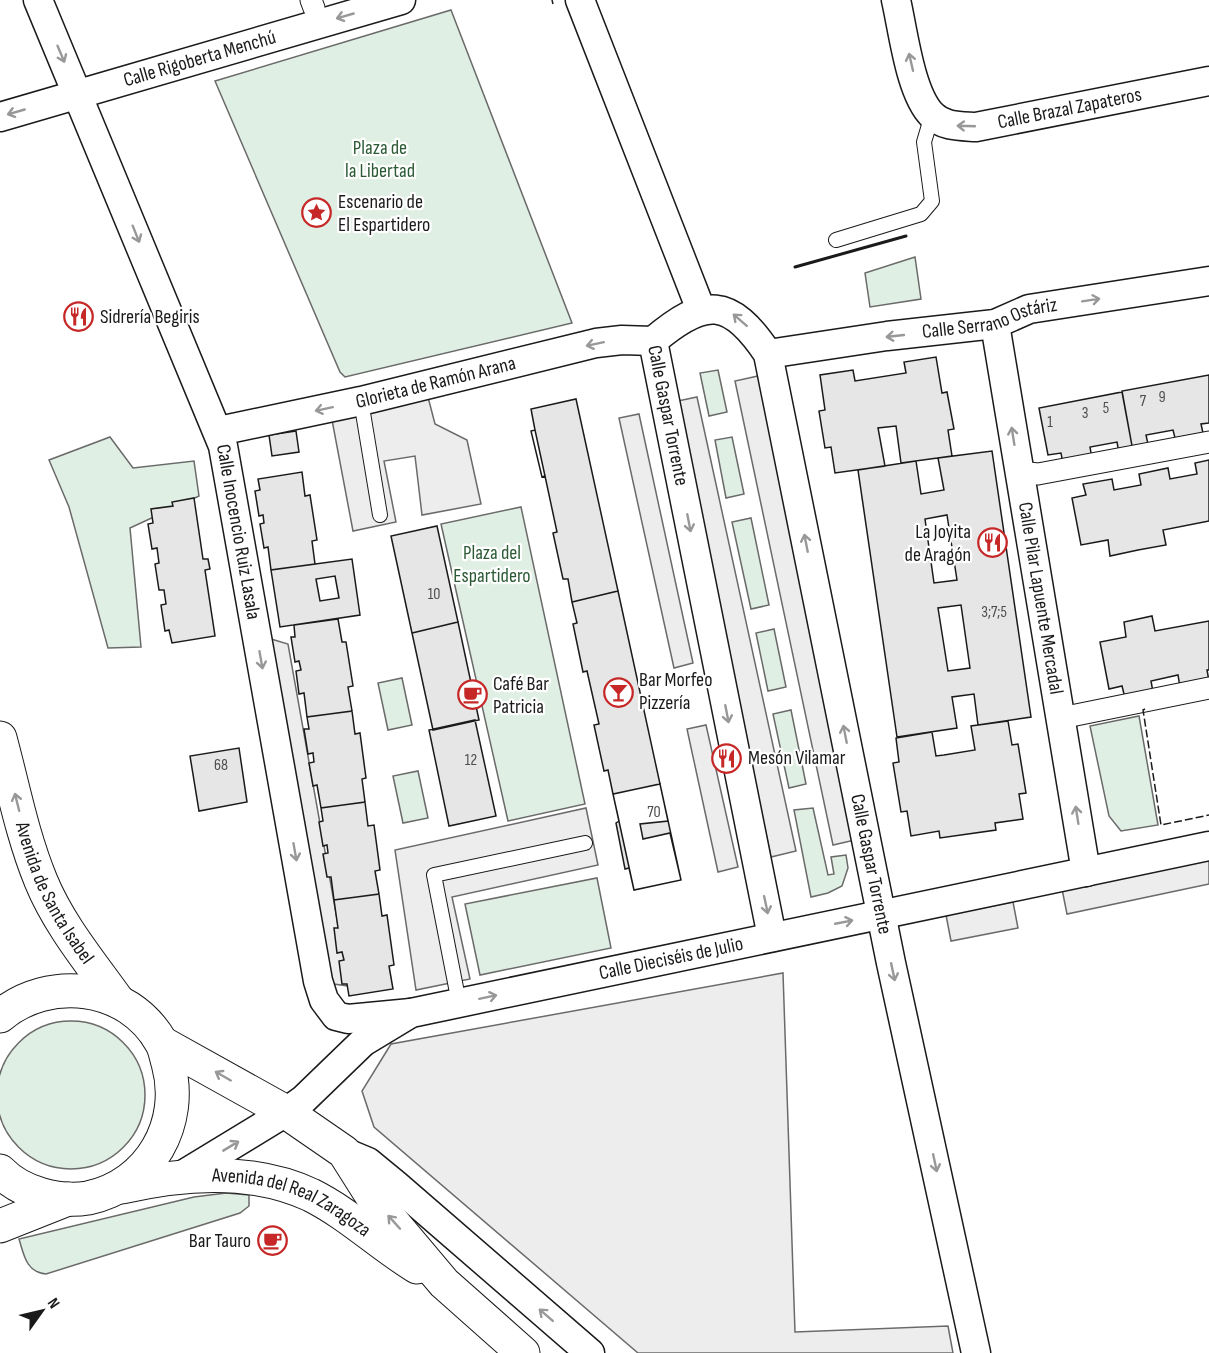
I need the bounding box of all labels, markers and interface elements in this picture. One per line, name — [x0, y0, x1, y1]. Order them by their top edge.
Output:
one-way arrow — [336, 11, 355, 22]
street label: Calle Rigoberta Menchú — [121, 25, 279, 92]
one-way arrow — [56, 44, 67, 62]
one-way arrow — [904, 52, 916, 71]
street label: Calle Brazal Zapateros — [996, 83, 1144, 134]
one-way arrow — [7, 107, 26, 118]
one-way arrow — [956, 121, 976, 132]
park label: Plaza de la Libertad — [345, 136, 415, 183]
place label: Escenario de El Espartidero — [338, 190, 430, 237]
place icon: Escenario de El Espartidero — [301, 197, 333, 229]
one-way arrow — [131, 224, 142, 243]
street label: Calle Serrano Ostáriz — [921, 293, 1059, 344]
one-way arrow — [1081, 294, 1101, 305]
restaurant icon: Sidrería Begiris — [63, 301, 95, 333]
place label: Sidrería Begiris — [100, 305, 200, 329]
one-way arrow — [733, 313, 748, 327]
one-way arrow — [886, 330, 905, 341]
one-way arrow — [586, 339, 605, 350]
street label: Calle Gaspar Torrente — [642, 343, 694, 488]
street label: Glorieta de Ramón Arana — [354, 351, 518, 414]
house number: 9 — [1158, 388, 1166, 407]
house number: 7 — [1140, 392, 1147, 411]
house number: 5 — [1103, 399, 1109, 418]
one-way arrow — [314, 404, 334, 415]
house number: 3 — [1082, 404, 1088, 423]
house number: 1 — [1047, 413, 1053, 432]
one-way arrow — [1008, 426, 1019, 446]
street label: Calle Inocencio Ruiz Lasala — [211, 442, 266, 621]
street label: Calle Pilar Lapuente Mercadal — [1013, 500, 1068, 696]
one-way arrow — [684, 512, 695, 532]
place label: La Joyita de Aragón — [905, 520, 971, 567]
restaurant icon: La Joyita de Aragón — [976, 527, 1008, 559]
one-way arrow — [800, 533, 811, 553]
park label: Plaza del Espartidero — [453, 541, 531, 588]
house number: 10 — [428, 585, 440, 604]
house number: 3;7;5 — [981, 603, 1007, 622]
one-way arrow — [256, 650, 267, 669]
place label: Bar Morfeo Pizzería — [639, 668, 712, 715]
place label: Café Bar Patricia — [493, 672, 549, 719]
bar icon: Bar Morfeo Pizzería — [602, 676, 634, 708]
cafe icon: Café Bar Patricia — [456, 679, 488, 711]
one-way arrow — [722, 703, 733, 723]
one-way arrow — [839, 725, 850, 744]
restaurant icon: Mesón Vilamar — [711, 742, 743, 774]
place label: Mesón Vilamar — [748, 746, 846, 770]
house number: 12 — [465, 751, 477, 770]
house number: 68 — [214, 756, 228, 775]
street label: Calle Gaspar Torrente — [845, 792, 897, 936]
one-way arrow — [10, 793, 22, 812]
house number: 70 — [647, 803, 661, 822]
one-way arrow — [1071, 805, 1082, 825]
street label: Avenida de Santa Isabel — [10, 818, 99, 969]
one-way arrow — [290, 842, 301, 861]
one-way arrow — [761, 895, 772, 914]
one-way arrow — [833, 916, 853, 927]
street label: Calle Dieciséis de Julio — [597, 932, 745, 985]
one-way arrow — [888, 962, 900, 981]
one-way arrow — [478, 991, 498, 1002]
one-way arrow — [215, 1070, 232, 1082]
one-way arrow — [222, 1140, 239, 1152]
one-way arrow — [930, 1152, 941, 1172]
street label: Avenida del Real Zaragoza — [211, 1164, 376, 1242]
one-way arrow — [387, 1214, 400, 1230]
cafe icon: Bar Tauro — [256, 1225, 288, 1257]
place label: Bar Tauro — [189, 1229, 251, 1253]
north arrow — [12, 1281, 72, 1341]
text: N — [43, 1295, 63, 1312]
one-way arrow — [539, 1308, 554, 1322]

